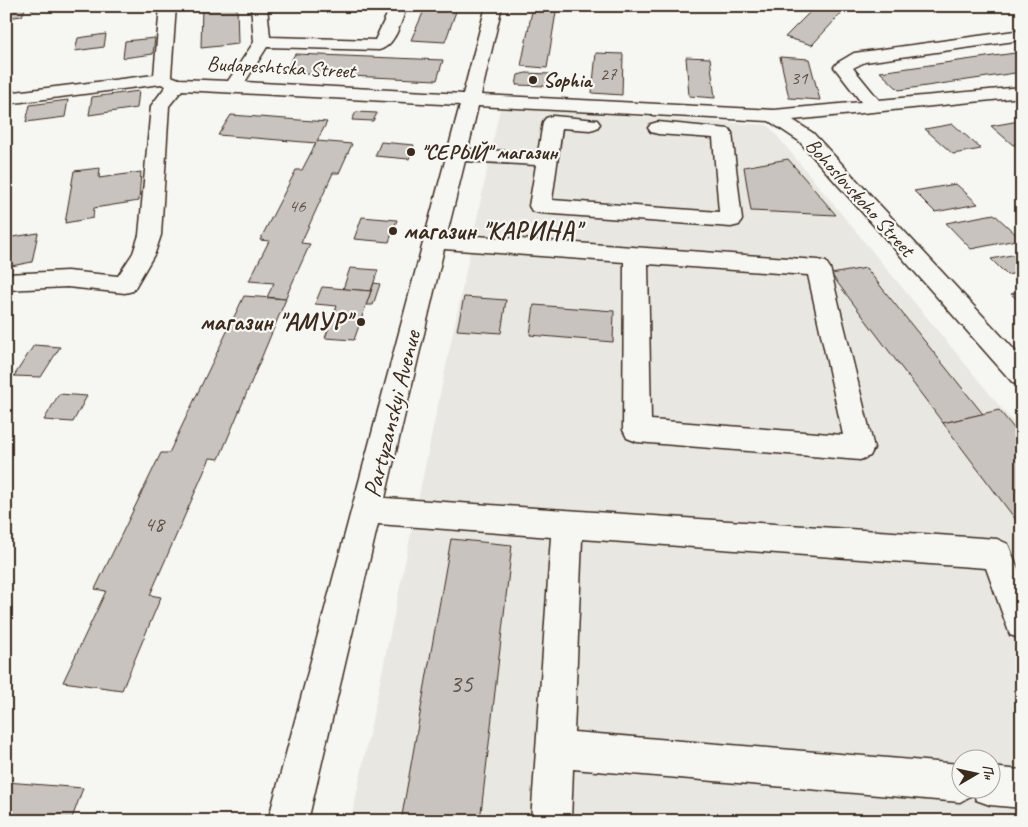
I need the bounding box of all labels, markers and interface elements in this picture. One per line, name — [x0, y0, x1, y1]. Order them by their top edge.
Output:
street label: Budapeshtska Street — [206, 50, 358, 84]
house number: 27 — [599, 62, 618, 86]
house number: 31 — [790, 66, 809, 90]
place label: Sophia — [543, 67, 594, 93]
marker: Sophia — [527, 74, 539, 86]
street label: Bohoslovskoho Street — [800, 132, 921, 263]
place label: "СЕРЫЙ" магазин — [421, 139, 559, 165]
marker: "СЕРЫЙ" магазин — [405, 146, 417, 158]
house number: 46 — [288, 194, 307, 218]
place label: магазин "КАРИНА" — [403, 215, 586, 247]
marker: магазин "КАРИНА" — [387, 225, 399, 237]
place label: магазин "АМУР" — [200, 306, 356, 338]
marker: магазин "АМУР" — [355, 316, 367, 328]
street label: Partyzanskyi Avenue — [356, 325, 429, 501]
house number: 48 — [144, 510, 166, 538]
house number: 35 — [449, 667, 474, 700]
north arrow — [950, 750, 1000, 800]
text: Пн — [979, 763, 998, 781]

